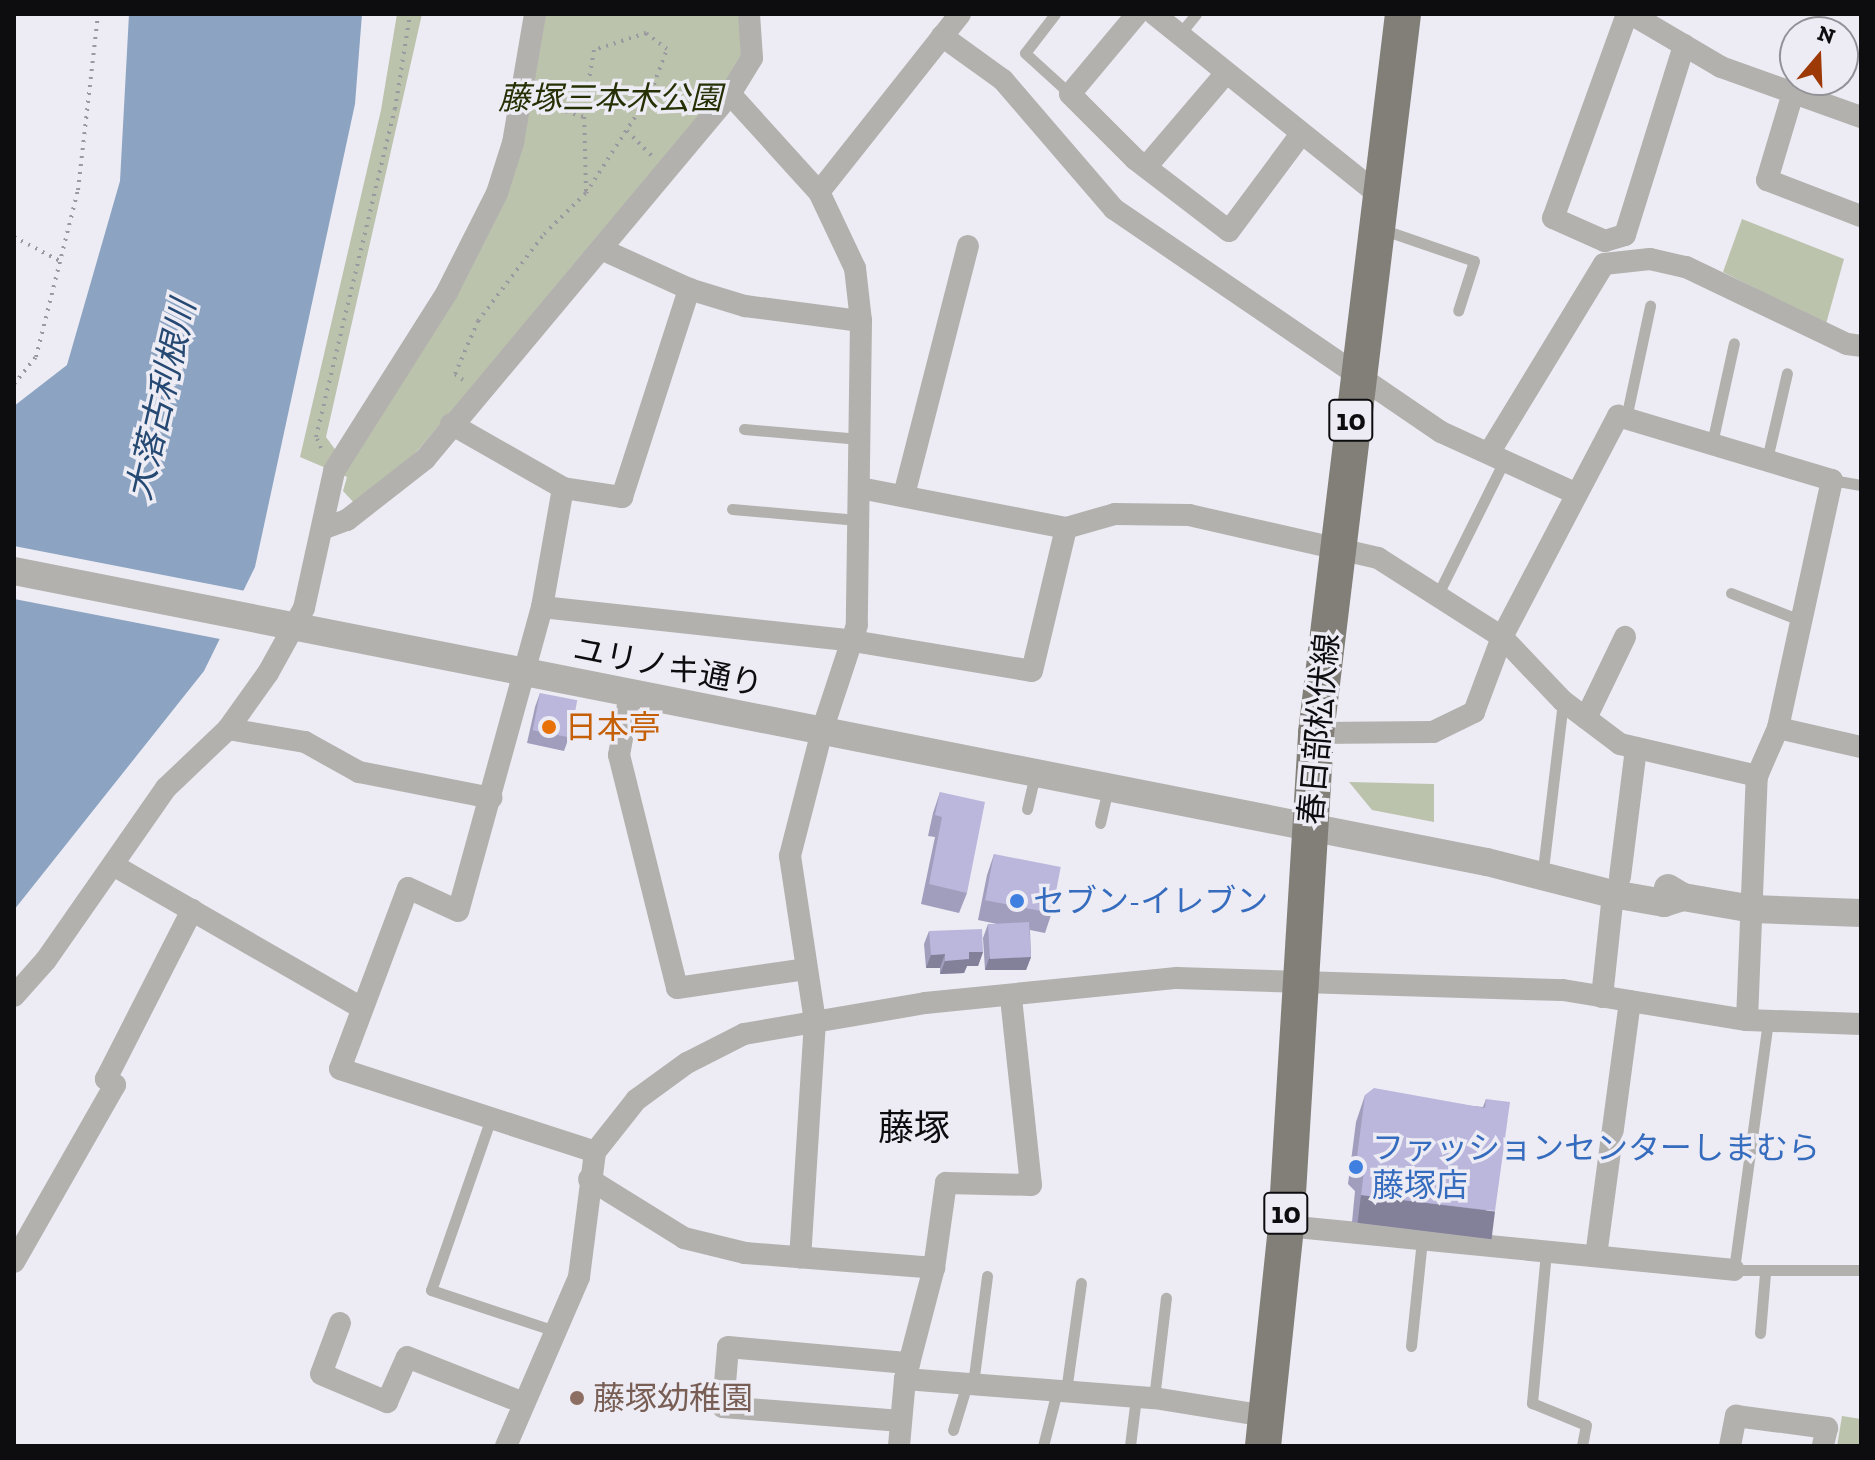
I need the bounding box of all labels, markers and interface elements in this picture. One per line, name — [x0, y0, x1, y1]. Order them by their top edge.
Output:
north arrow — [1779, 16, 1859, 96]
text: N — [1814, 19, 1839, 50]
park label: 藤塚三本木公園 — [498, 79, 722, 117]
water label: 大落古利根川 — [118, 296, 204, 504]
road number: 10 — [1327, 394, 1375, 446]
street label: ユリノキ通り — [570, 630, 766, 704]
street label: 春日部松伏線 — [1292, 632, 1346, 826]
place label: 日本亭 — [565, 708, 661, 746]
marker: 日本亭 — [540, 718, 558, 736]
place label: セブン-イレブン — [1033, 882, 1268, 920]
marker: セブン-イレブン — [1008, 892, 1026, 910]
district label: 藤塚 — [878, 1106, 950, 1150]
place label: ファッションセンターしまむら 藤塚店 — [1372, 1130, 1820, 1205]
marker: ファッションセンターしまむら 藤塚店 — [1347, 1158, 1365, 1176]
road number: 10 — [1262, 1187, 1310, 1239]
place label: 藤塚幼稚園 — [593, 1379, 753, 1417]
marker: 藤塚幼稚園 — [568, 1389, 586, 1407]

